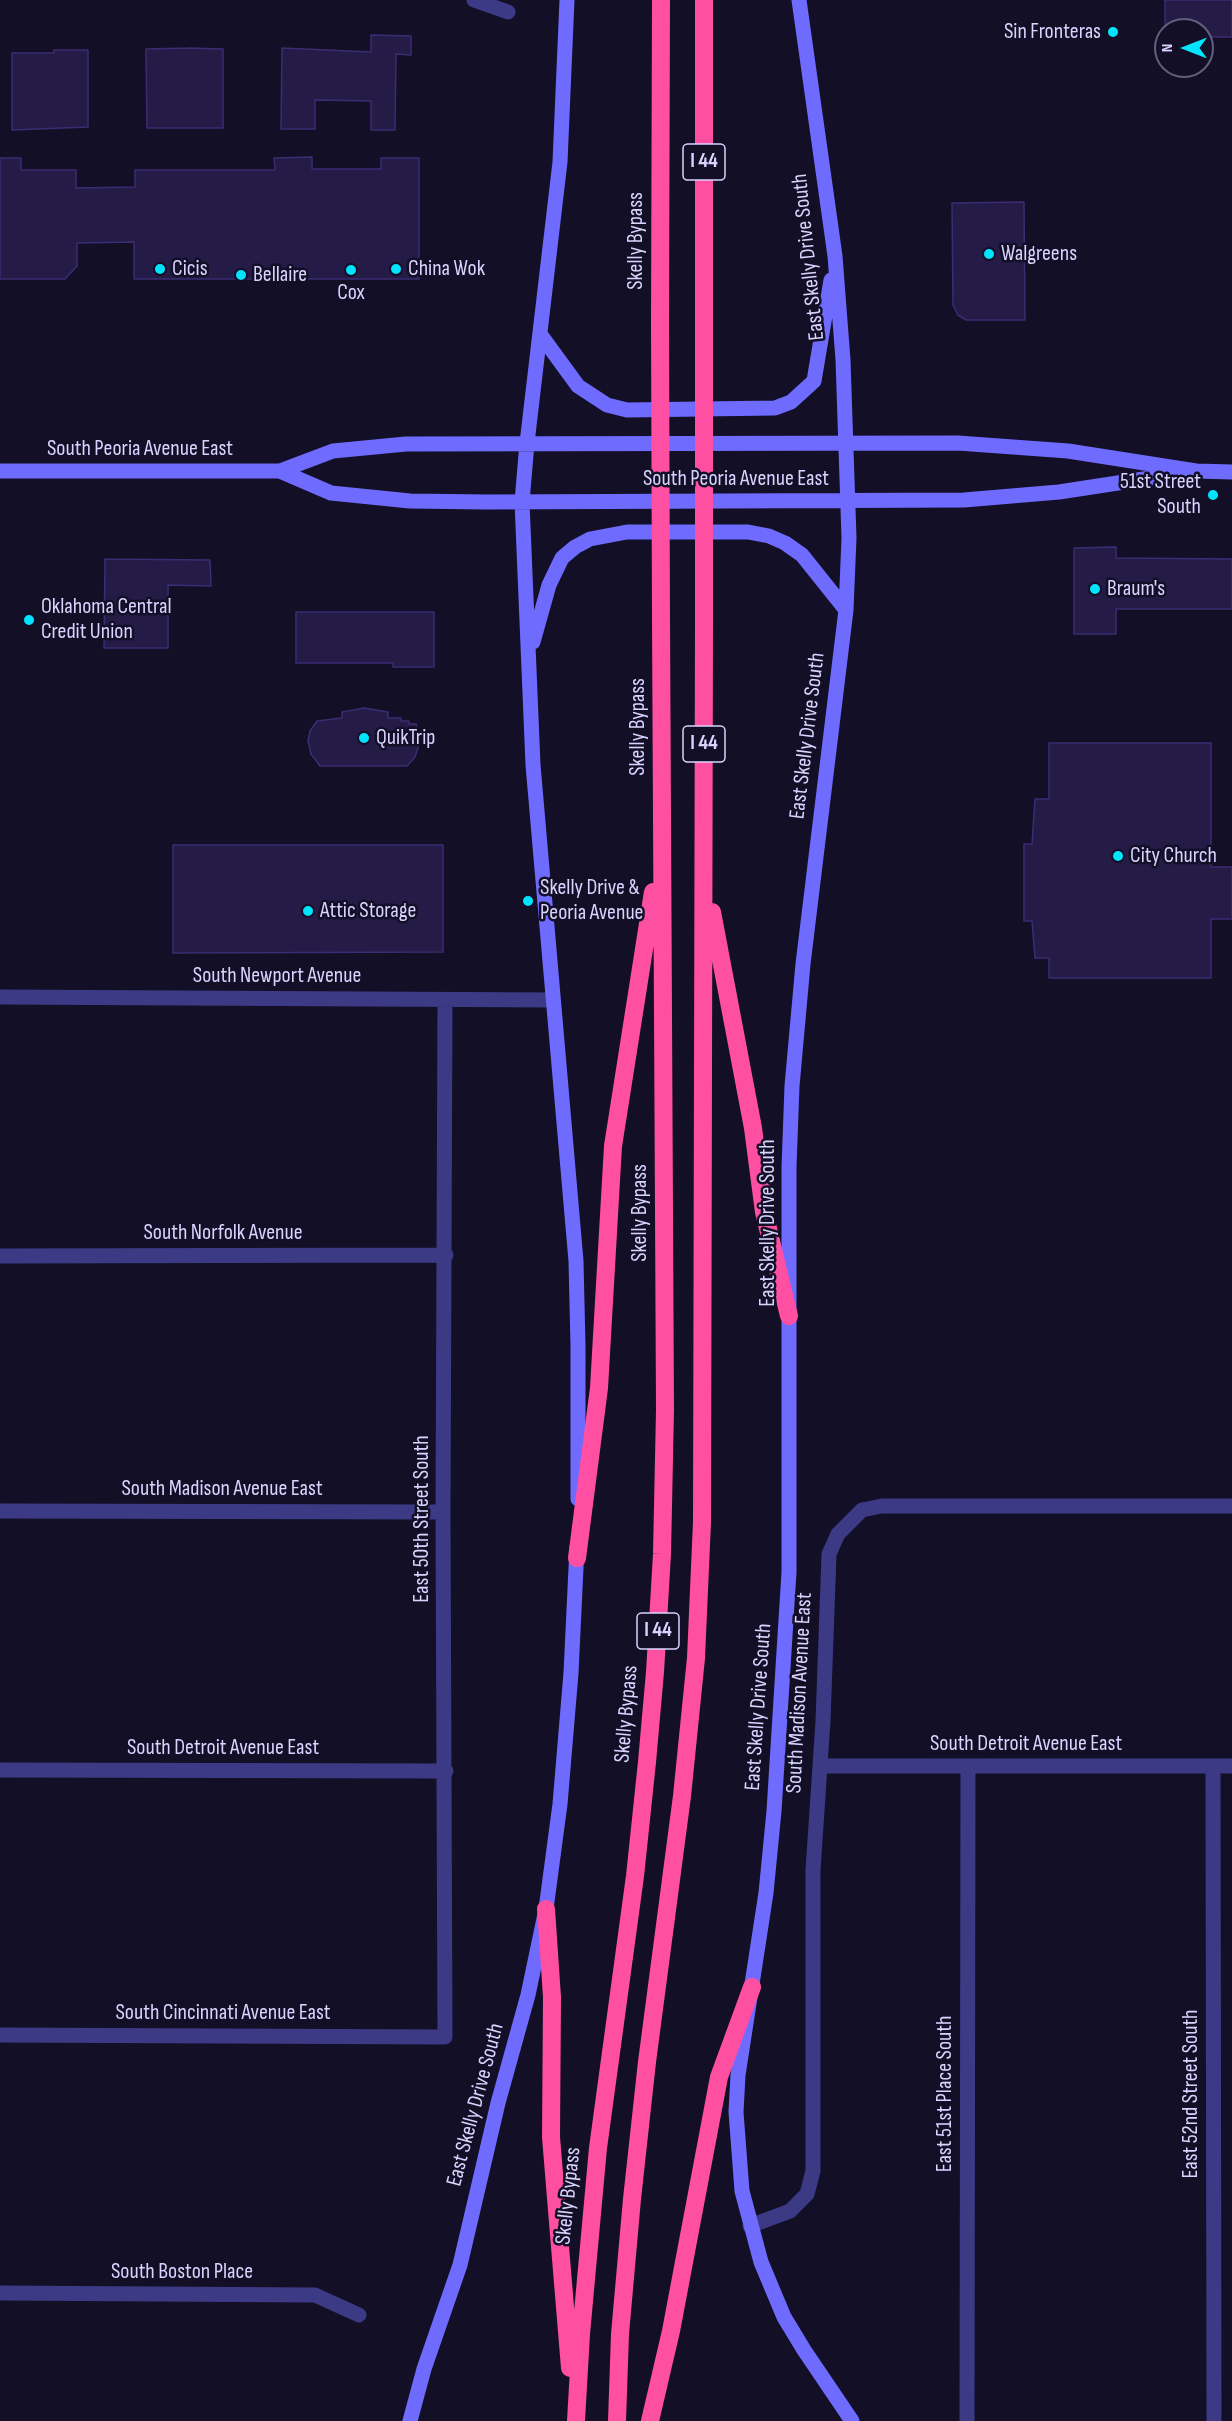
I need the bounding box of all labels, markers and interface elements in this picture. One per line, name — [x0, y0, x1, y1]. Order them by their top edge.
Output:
north arrow — [1154, 18, 1214, 78]
place label: Sin Fronteras — [1004, 19, 1101, 45]
marker: Sin Fronteras — [1106, 25, 1120, 39]
text: N — [1158, 44, 1177, 52]
road number: I 44 — [683, 144, 725, 180]
street label: East Skelly Drive South — [787, 172, 831, 342]
street label: Skelly Bypass — [623, 192, 649, 290]
place label: Walgreens — [1001, 241, 1077, 267]
marker: Walgreens — [982, 247, 996, 261]
place label: Cicis — [172, 256, 208, 282]
place label: China Wok — [408, 256, 485, 282]
marker: Cicis — [153, 262, 167, 276]
place label: Bellaire — [253, 262, 307, 288]
marker: China Wok — [389, 262, 403, 276]
marker: Cox — [344, 263, 358, 277]
marker: Bellaire — [234, 268, 248, 282]
place label: Cox — [337, 280, 365, 306]
street label: South Peoria Avenue East — [47, 436, 233, 462]
street label: South Peoria Avenue East — [643, 466, 829, 492]
place label: 51st Street South — [1120, 469, 1201, 520]
marker: 51st Street South — [1206, 488, 1220, 502]
place label: Braum's — [1107, 576, 1165, 602]
marker: Braum's — [1088, 582, 1102, 596]
place label: Oklahoma Central Credit Union — [41, 594, 172, 646]
marker: Oklahoma Central Credit Union — [22, 613, 36, 627]
street label: East Skelly Drive South — [785, 651, 831, 821]
street label: Skelly Bypass — [625, 678, 651, 776]
place label: QuikTrip — [376, 725, 435, 751]
road number: I 44 — [683, 726, 725, 762]
marker: QuikTrip — [357, 731, 371, 745]
place label: City Church — [1130, 843, 1217, 869]
marker: City Church — [1111, 849, 1125, 863]
place label: Skelly Drive & Peoria Avenue — [540, 875, 643, 926]
marker: Skelly Drive & Peoria Avenue — [521, 894, 535, 908]
place label: Attic Storage — [320, 898, 416, 924]
marker: Attic Storage — [301, 904, 315, 918]
street label: South Newport Avenue — [193, 963, 361, 989]
street label: East Skelly Drive South — [755, 1139, 781, 1307]
street label: Skelly Bypass — [627, 1164, 653, 1262]
street label: South Norfolk Avenue — [143, 1220, 303, 1246]
street label: East 50th Street South — [409, 1435, 435, 1603]
street label: South Madison Avenue East — [121, 1476, 323, 1502]
street label: South Madison Avenue East — [782, 1592, 818, 1794]
road number: I 44 — [637, 1613, 679, 1649]
street label: East Skelly Drive South — [740, 1622, 778, 1792]
street label: Skelly Bypass — [610, 1664, 644, 1764]
street label: South Detroit Avenue East — [930, 1731, 1122, 1757]
street label: South Detroit Avenue East — [127, 1735, 319, 1761]
street label: South Cincinnati Avenue East — [115, 2000, 331, 2026]
street label: East 52nd Street South — [1178, 2009, 1204, 2179]
street label: East 51st Place South — [932, 2016, 958, 2172]
street label: East Skelly Drive South — [442, 2021, 510, 2189]
street label: Skelly Bypass — [551, 2146, 587, 2246]
street label: South Boston Place — [111, 2259, 253, 2285]

